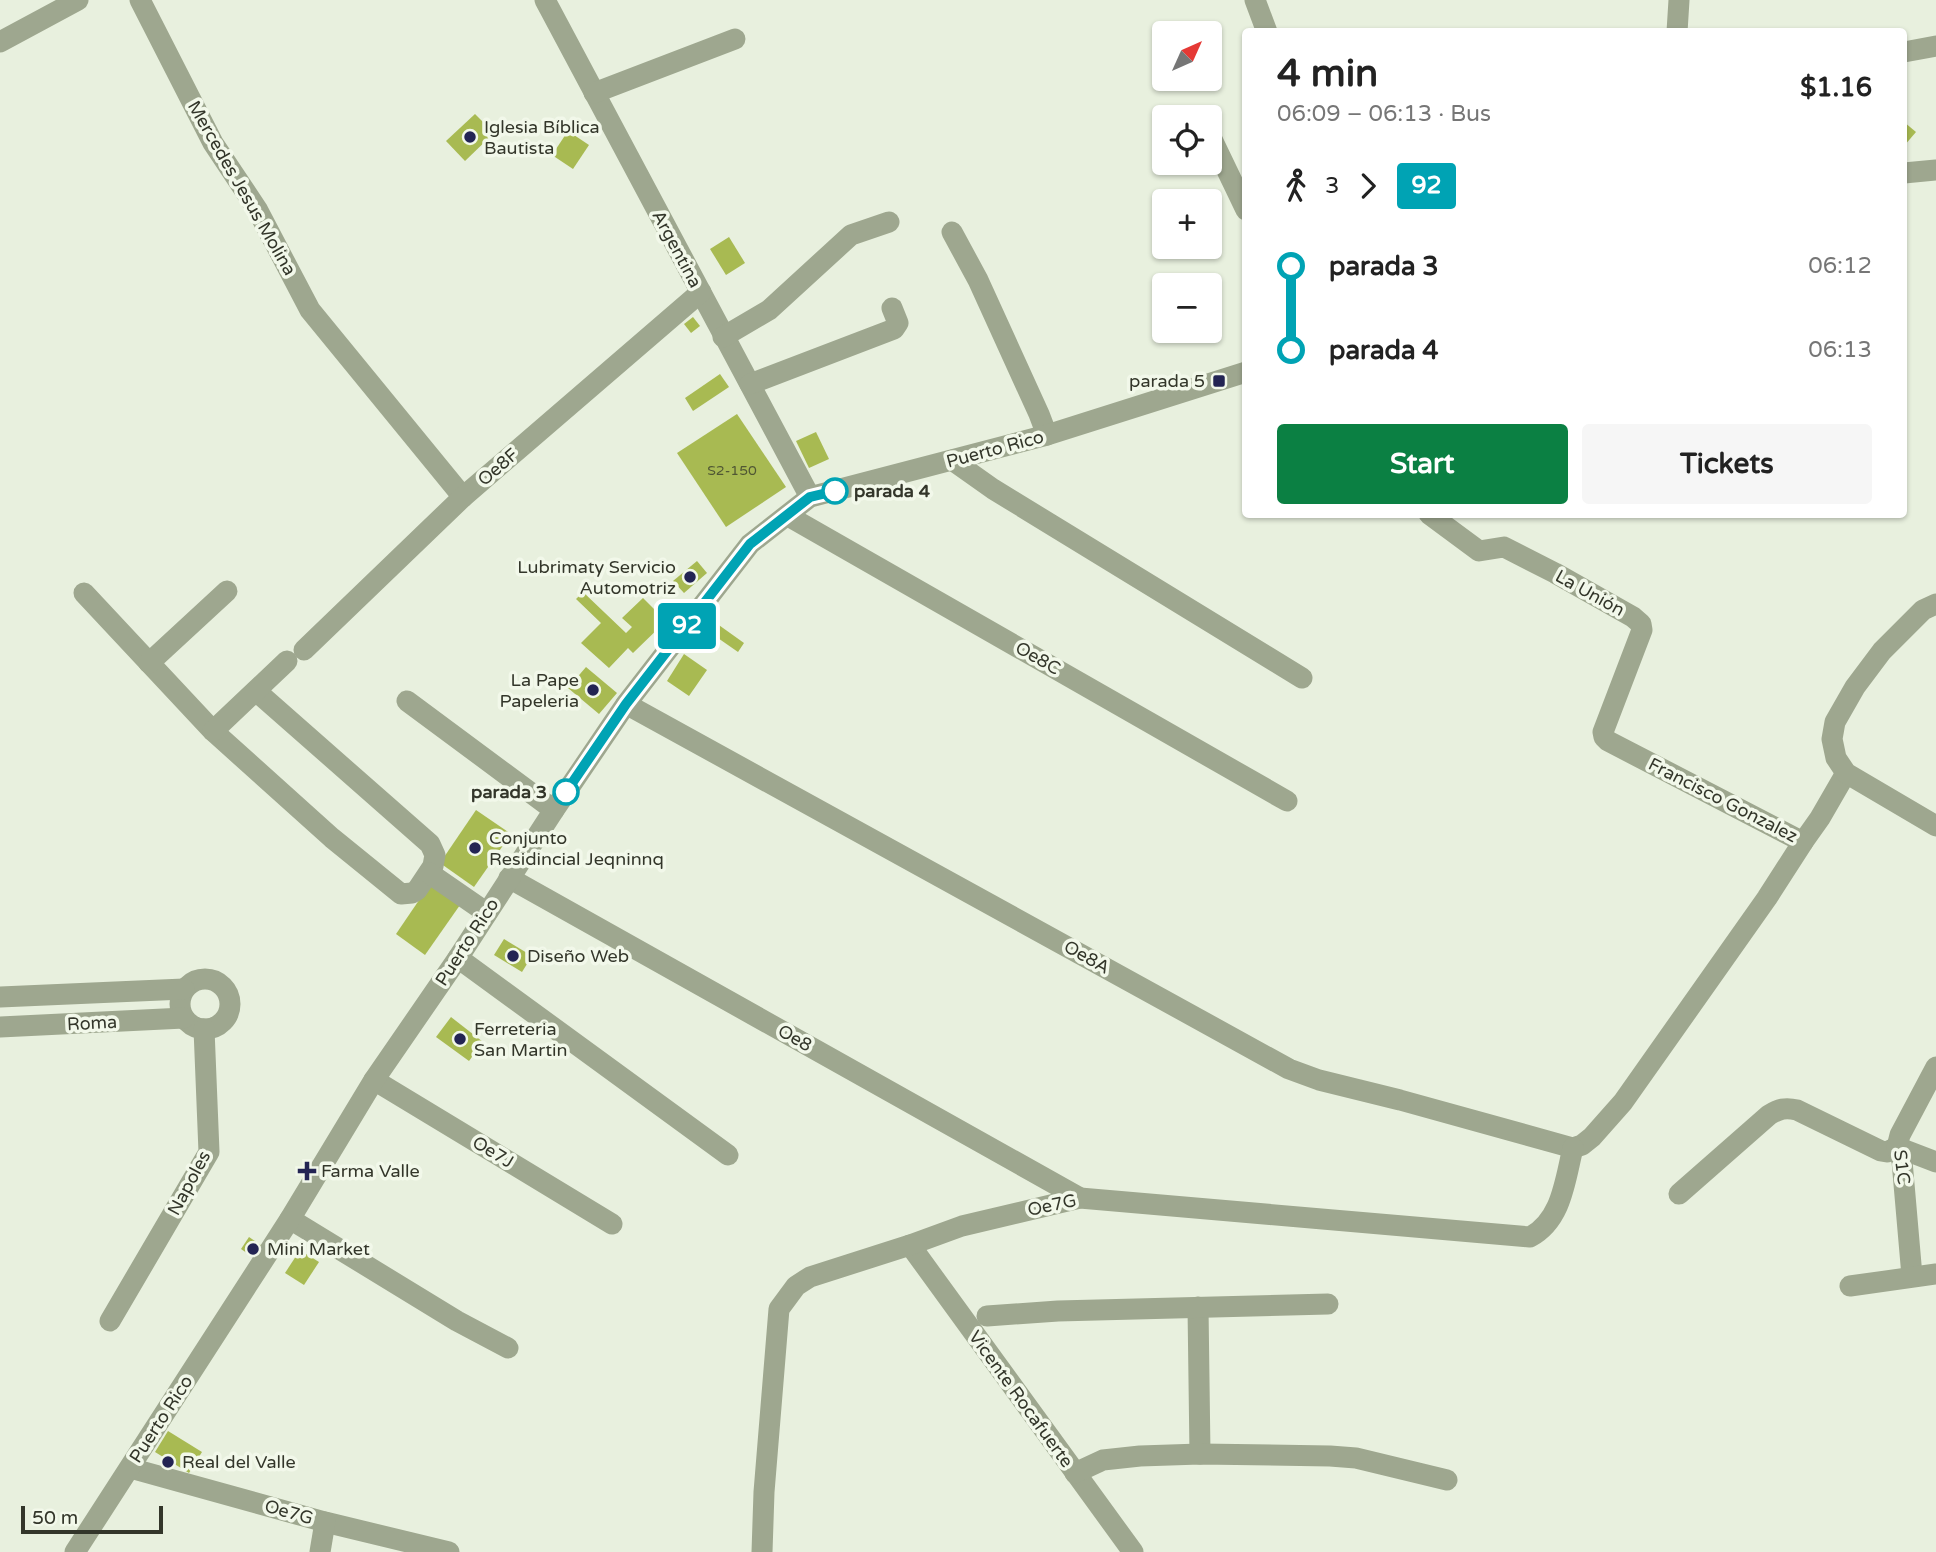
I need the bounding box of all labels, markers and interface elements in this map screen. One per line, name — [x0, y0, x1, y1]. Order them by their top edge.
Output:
north arrow — [1152, 21, 1222, 91]
map controls — [1152, 21, 1222, 343]
text: 4 min — [1277, 51, 1378, 97]
text: $1.16 — [1800, 72, 1872, 103]
street label: Mercedes Jesus Molina — [183, 97, 301, 279]
text: 06:09 – 06:13 · Bus — [1277, 100, 1491, 128]
button: locate — [1152, 105, 1222, 175]
place label: Iglesia Bíblica Bautista — [484, 116, 600, 159]
marker: Iglesia Bíblica Bautista — [462, 129, 478, 145]
icon: walk — [1277, 167, 1315, 205]
icon: forward — [1349, 167, 1387, 205]
text: 92 — [1411, 171, 1442, 200]
text: 3 — [1325, 172, 1339, 200]
button: + — [1152, 189, 1222, 259]
street label: Argentina — [647, 206, 707, 292]
text: parada 3 — [1329, 251, 1439, 282]
text: 06:12 — [1808, 252, 1872, 280]
button: − — [1152, 273, 1222, 343]
text: parada 4 — [1329, 335, 1439, 366]
text: 06:13 — [1808, 336, 1872, 364]
place label: parada 5 — [1129, 370, 1205, 392]
marker: parada 5 — [1211, 373, 1227, 389]
button: Start — [1277, 424, 1568, 504]
button: Tickets — [1582, 424, 1872, 504]
street label: Puerto Rico — [944, 425, 1046, 473]
street label: Oe8F — [473, 443, 523, 491]
house number: S2-150 — [707, 462, 757, 479]
marker: parada 4 — [822, 478, 848, 504]
place label: parada 4 — [854, 480, 931, 502]
place label: Lubrimaty Servicio Automotriz — [517, 556, 676, 599]
street label: La Unión — [1551, 565, 1629, 621]
marker: Lubrimaty Servicio Automotriz — [682, 569, 698, 585]
line badge: 92 — [656, 603, 718, 649]
text: 92 — [672, 611, 702, 640]
street label: Oe8C — [1012, 636, 1064, 680]
place label: La Pape Papeleria — [500, 669, 579, 712]
marker: La Pape Papeleria — [585, 682, 601, 698]
street label: Francisco Gonzalez — [1645, 753, 1801, 847]
marker: parada 3 — [553, 779, 579, 805]
place label: parada 3 — [471, 781, 547, 803]
place label: Conjunto Residincial Jeqninnq — [489, 827, 664, 870]
marker: Conjunto Residincial Jeqninnq — [467, 840, 483, 856]
street label: Puerto Rico — [431, 894, 504, 990]
street label: Oe8A — [1060, 935, 1114, 979]
place label: Diseño Web — [527, 945, 629, 967]
marker: Diseño Web — [505, 948, 521, 964]
street label: Roma — [66, 1011, 118, 1035]
place label: Ferreteria San Martin — [474, 1018, 568, 1061]
street label: Oe8 — [774, 1020, 816, 1056]
marker: Ferreteria San Martin — [452, 1031, 468, 1047]
street label: Oe7J — [468, 1131, 518, 1173]
street label: Napoles — [163, 1147, 215, 1219]
street label: S1C — [1889, 1148, 1915, 1186]
place label: Farma Valle — [321, 1160, 420, 1182]
marker: Farma Valle — [299, 1163, 315, 1179]
street label: Oe7G — [1026, 1189, 1078, 1221]
place label: Mini Market — [267, 1238, 370, 1260]
marker: Mini Market — [245, 1241, 261, 1257]
street label: Vicente Rocafuerte — [964, 1326, 1078, 1472]
street label: Puerto Rico — [125, 1371, 198, 1467]
place label: Real del Valle — [182, 1451, 296, 1473]
marker: Real del Valle — [160, 1454, 176, 1470]
street label: Oe7G — [262, 1495, 316, 1529]
scale bar — [21, 1503, 163, 1535]
text: 50 m — [32, 1507, 78, 1529]

